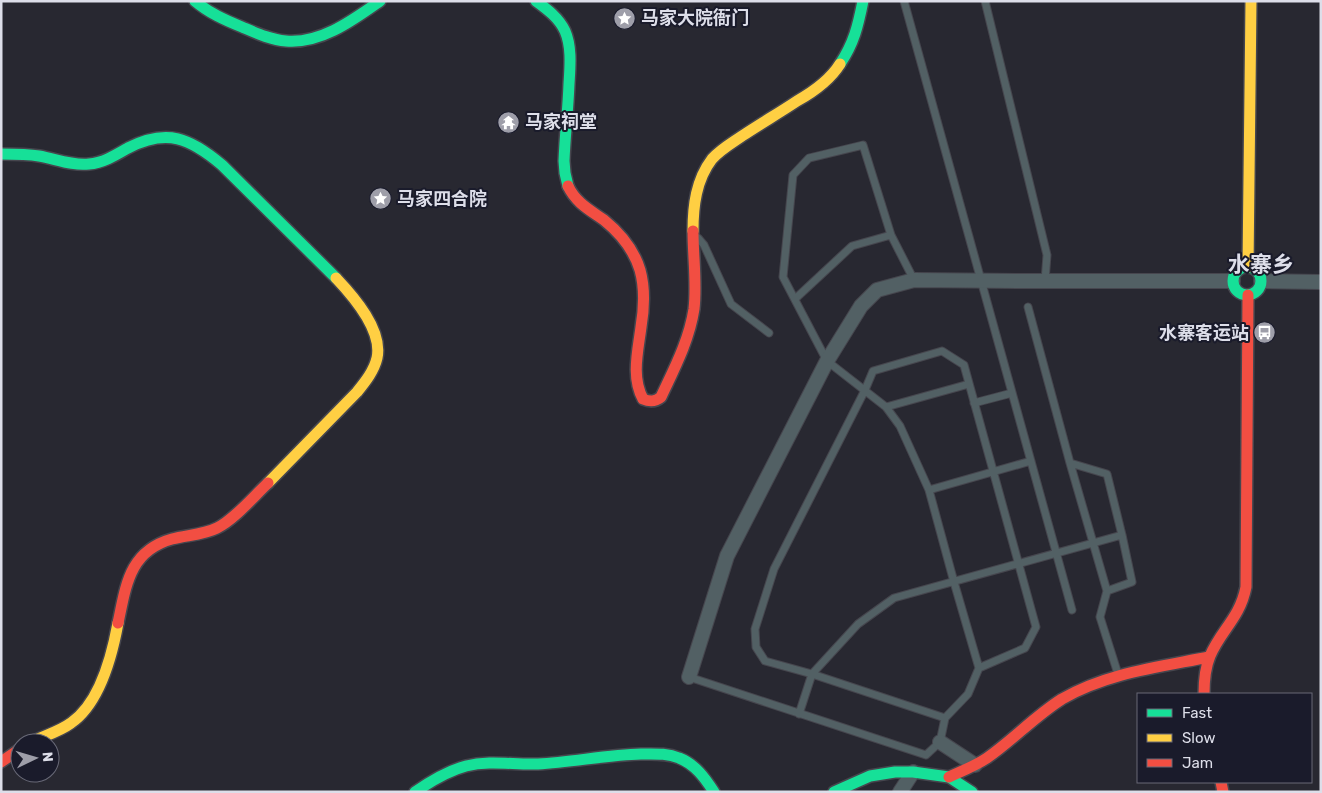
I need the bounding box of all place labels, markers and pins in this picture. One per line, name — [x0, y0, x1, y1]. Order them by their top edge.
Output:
place icon: 马家大院衙门 — [613, 6, 637, 30]
place label: 马家大院衙门 — [641, 7, 749, 29]
temple icon: 马家祠堂 — [497, 110, 521, 134]
place label: 马家祠堂 — [525, 111, 597, 133]
place icon: 马家四合院 — [369, 187, 393, 211]
place label: 马家四合院 — [397, 188, 487, 210]
bus stop icon: 水寨客运站 — [1253, 321, 1277, 345]
place label: 水寨客运站 — [1159, 322, 1249, 344]

